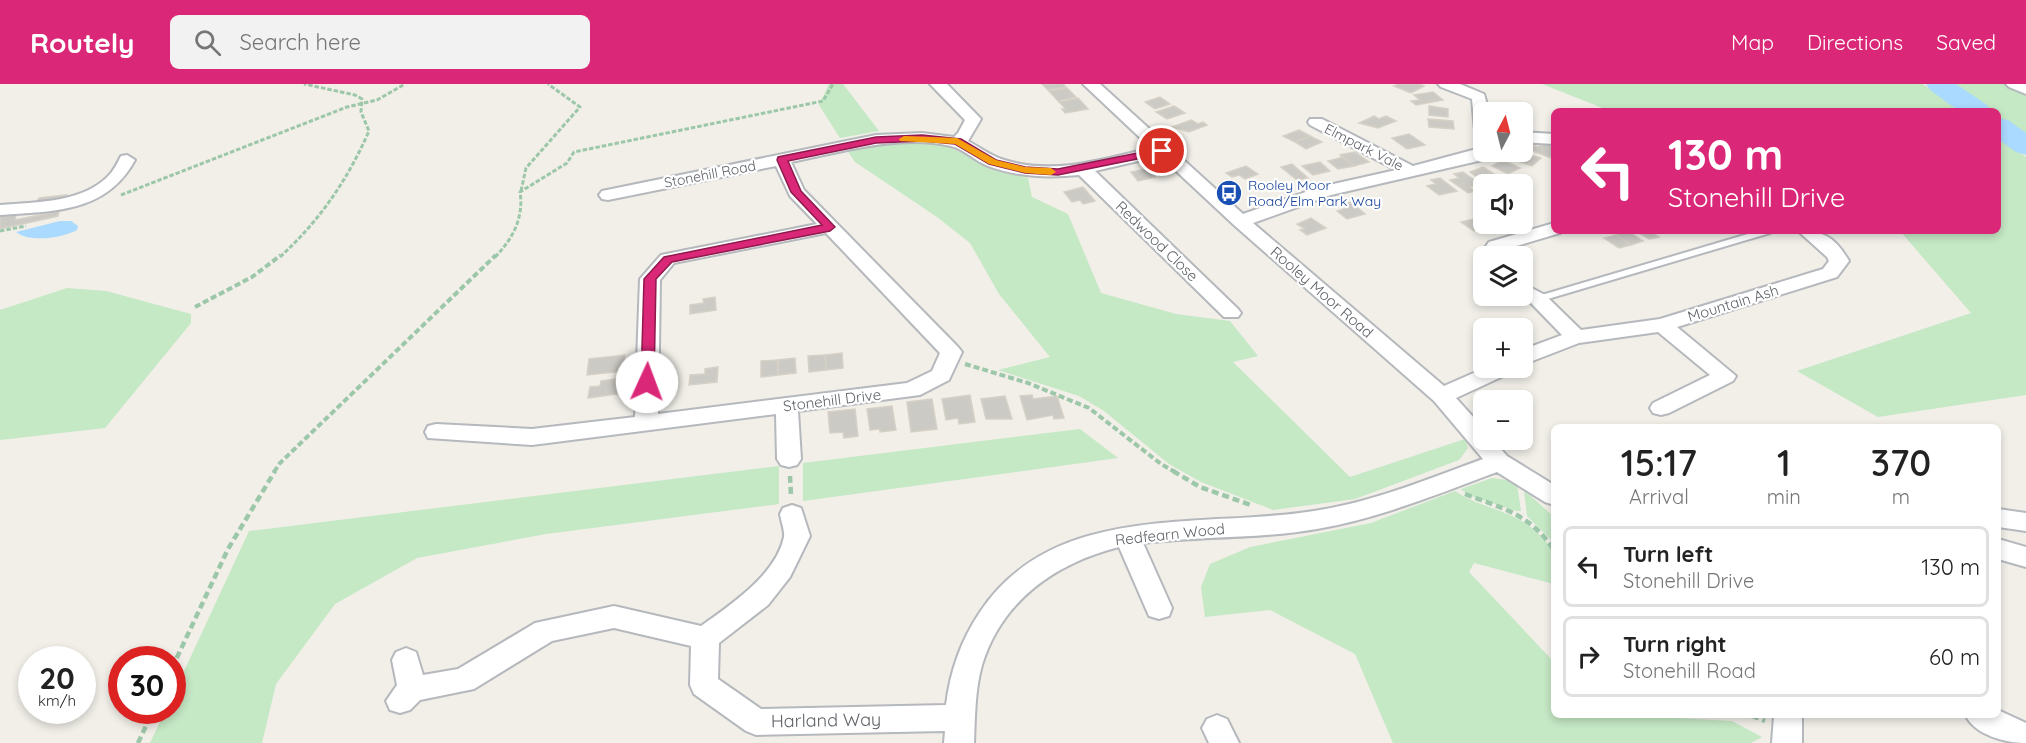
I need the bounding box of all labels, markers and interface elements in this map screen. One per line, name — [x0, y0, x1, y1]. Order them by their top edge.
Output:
search box — [170, 15, 590, 69]
text: Routely — [30, 25, 134, 60]
icon: search — [191, 26, 224, 59]
text: Search here — [239, 28, 361, 56]
text: Map — [1731, 29, 1774, 55]
text: Directions — [1807, 29, 1903, 55]
text: Saved — [1936, 29, 1996, 55]
north arrow — [1473, 102, 1533, 162]
map controls — [1473, 102, 1533, 450]
street label: Elmpark Vale — [1322, 119, 1407, 175]
pin — [1136, 125, 1187, 176]
text: 130 m — [1668, 128, 1783, 181]
icon: left — [1569, 132, 1647, 210]
icon: arrive — [1145, 134, 1178, 167]
street label: Stonehill Road — [663, 156, 757, 192]
button: sound — [1473, 174, 1533, 234]
place label: Rooley Moor Road/Elm Park Way — [1248, 176, 1381, 210]
bus stop icon: Rooley Moor Road/Elm Park Way — [1214, 178, 1244, 208]
text: Stonehill Drive — [1668, 180, 1845, 214]
street label: Redwood Close — [1112, 197, 1202, 285]
street label: Rooley Moor Road — [1267, 242, 1377, 342]
button: layers — [1473, 246, 1533, 306]
street label: Mountain Ash — [1685, 280, 1781, 326]
button: + — [1473, 318, 1533, 378]
position arrow — [615, 350, 679, 414]
street label: Stonehill Drive — [782, 385, 882, 415]
button: − — [1473, 390, 1533, 450]
text: 15:17 — [1621, 440, 1697, 485]
text: 1 — [1777, 440, 1791, 485]
text: 370 — [1871, 440, 1931, 485]
text: Arrival — [1629, 484, 1689, 509]
text: min — [1767, 484, 1801, 509]
text: m — [1892, 484, 1910, 509]
street label: Redfearn Wood — [1114, 519, 1226, 549]
text: Turn left — [1623, 540, 1713, 568]
icon: left — [1572, 550, 1605, 583]
text: 130 m — [1921, 553, 1980, 581]
text: Stonehill Drive — [1623, 568, 1754, 593]
text: Turn right — [1623, 630, 1727, 658]
icon: right — [1572, 640, 1605, 673]
text: 60 m — [1929, 643, 1980, 671]
speed limit sign: 30 — [108, 646, 186, 724]
text: Stonehill Road — [1623, 658, 1756, 683]
text: 20 — [39, 659, 75, 697]
text: km/h — [38, 691, 76, 710]
street label: Harland Way — [771, 708, 881, 732]

